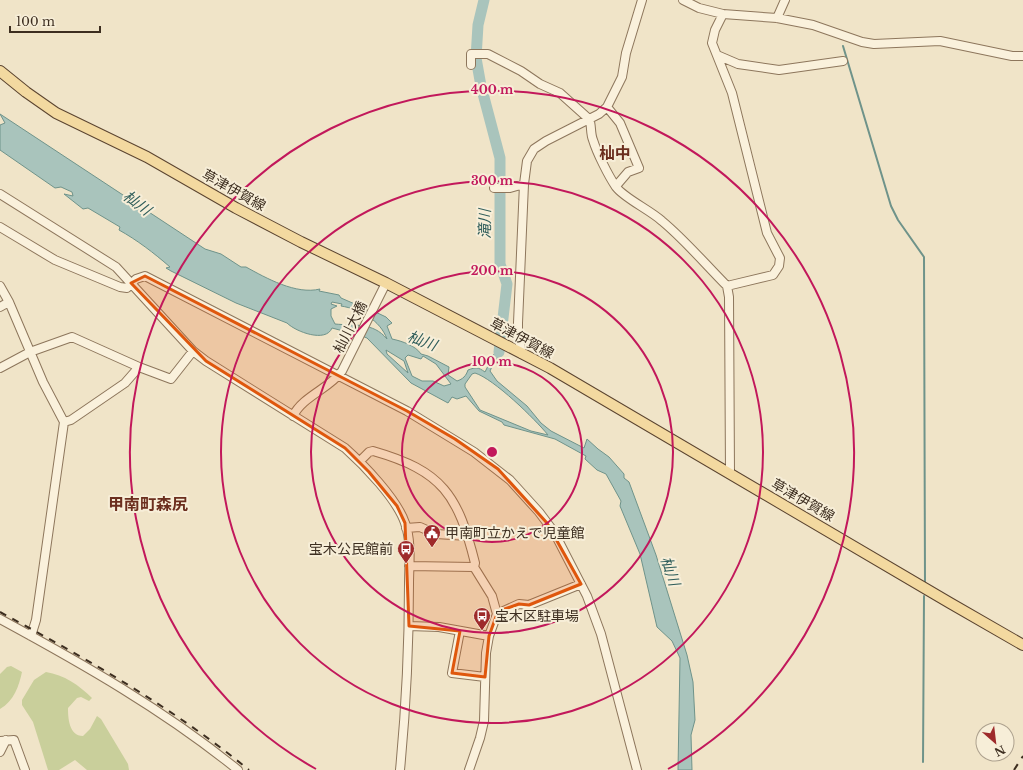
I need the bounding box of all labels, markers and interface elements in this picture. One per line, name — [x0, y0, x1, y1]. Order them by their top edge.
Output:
scale bar — [10, 8, 100, 34]
text: 100 m — [16, 14, 55, 29]
text: 400 m — [471, 82, 514, 97]
district label: 杣中 — [599, 143, 631, 163]
street label: 草津伊賀線 — [199, 165, 269, 215]
text: 300 m — [471, 173, 514, 188]
water label: 杣川 — [120, 186, 157, 220]
water label: 滝川 — [475, 207, 494, 239]
text: 200 m — [471, 263, 514, 278]
street label: 杣川大橋 — [329, 298, 371, 356]
street label: 草津伊賀線 — [487, 314, 557, 362]
water label: 杣川 — [405, 326, 441, 355]
text: 100 m — [472, 354, 513, 369]
centre of rings — [485, 445, 499, 459]
street label: 草津伊賀線 — [768, 475, 838, 525]
district label: 甲南町森尻 — [108, 494, 188, 514]
public building icon: 甲南町立かえで児童館 — [422, 523, 442, 548]
place label: 甲南町立かえで児童館 — [445, 524, 585, 542]
bus stop icon: 宝木公民館前 — [396, 539, 416, 564]
place label: 宝木公民館前 — [309, 540, 393, 558]
water label: 杣川 — [657, 554, 685, 590]
bus stop icon: 宝木区駐車場 — [472, 606, 492, 631]
place label: 宝木区駐車場 — [495, 607, 579, 625]
north arrow — [975, 722, 1015, 762]
text: N — [991, 742, 1008, 760]

